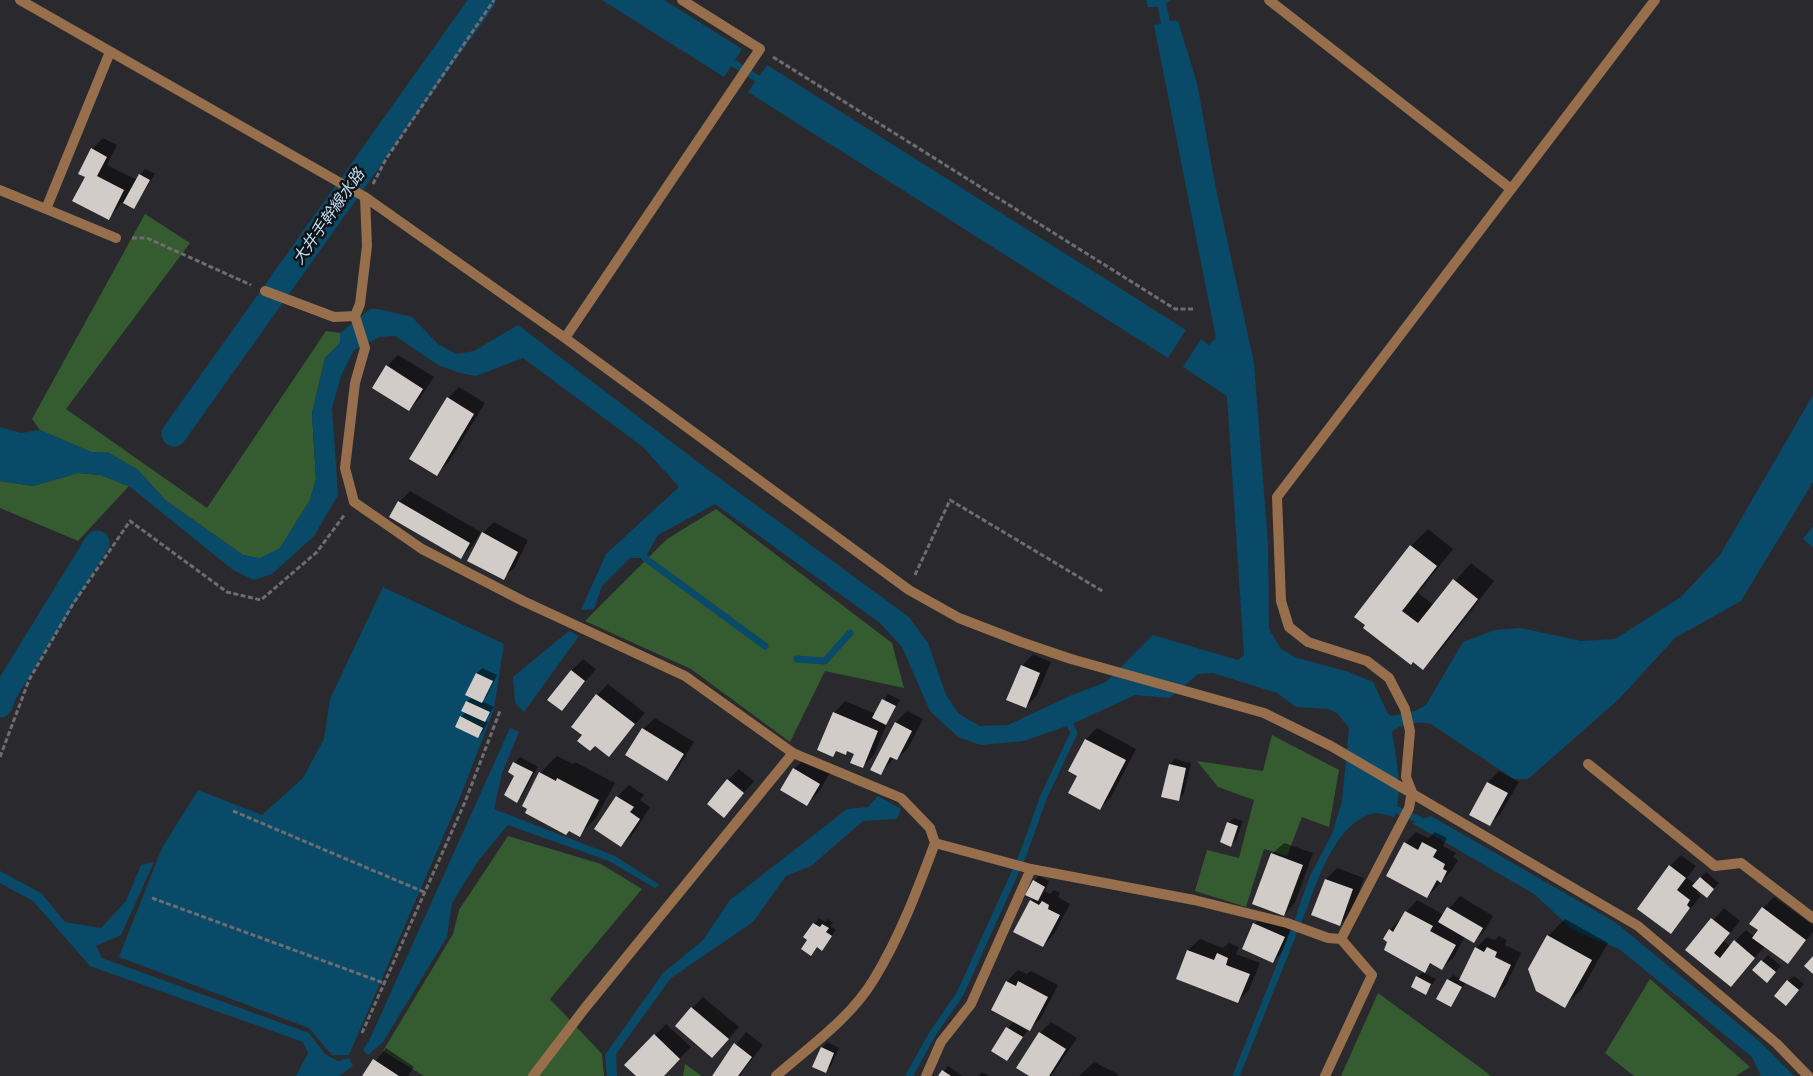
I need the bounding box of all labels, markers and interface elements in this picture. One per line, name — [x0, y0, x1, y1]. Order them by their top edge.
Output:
water label: 大井手幹線水路 — [289, 166, 369, 268]

